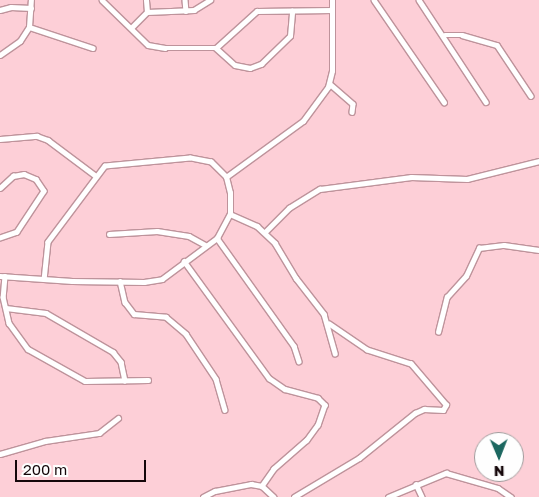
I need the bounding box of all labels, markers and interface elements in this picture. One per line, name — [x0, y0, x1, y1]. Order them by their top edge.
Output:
north arrow — [474, 432, 524, 482]
scale bar — [18, 450, 149, 482]
text: 200 m — [23, 460, 67, 478]
text: N — [494, 463, 505, 480]

